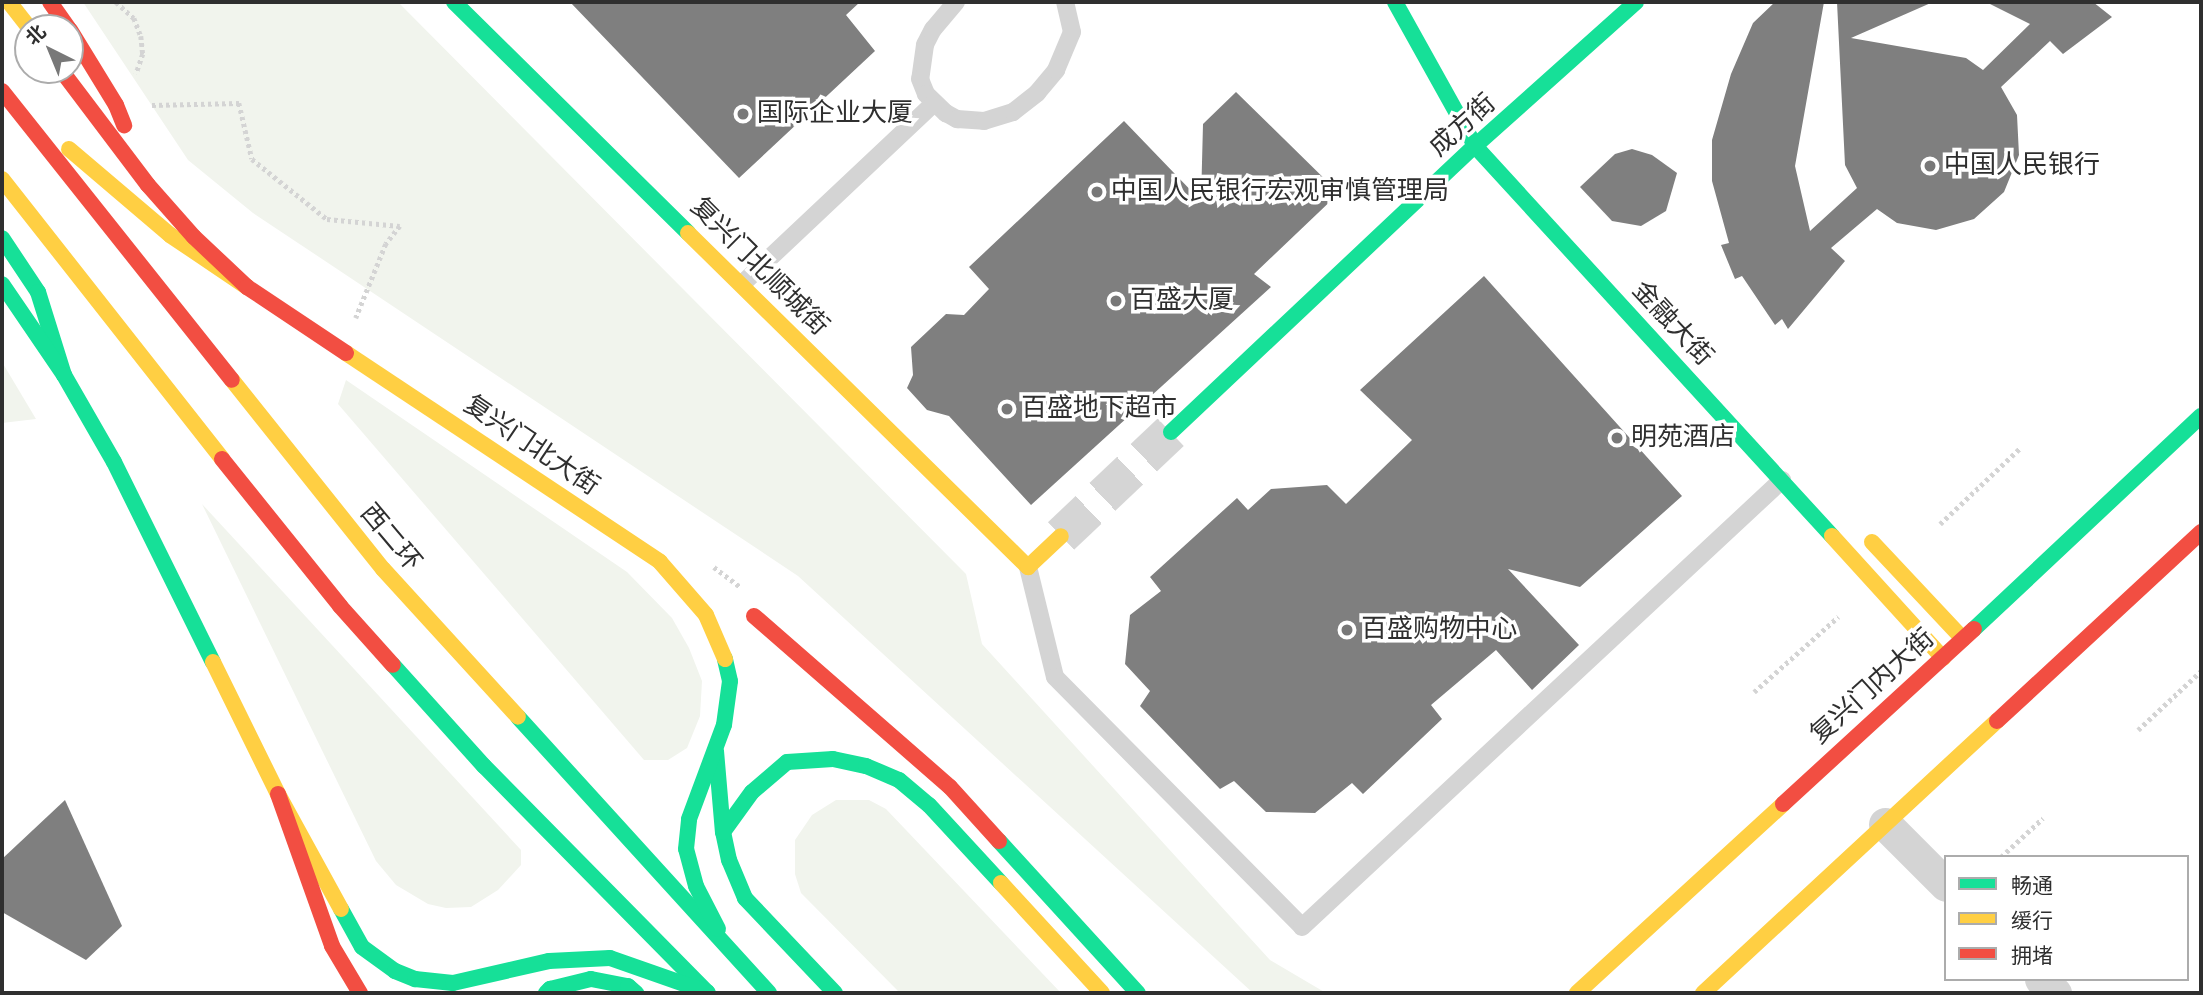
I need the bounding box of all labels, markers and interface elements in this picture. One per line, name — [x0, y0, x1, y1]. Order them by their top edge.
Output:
north arrow — [14, 14, 84, 84]
text: 北 — [21, 20, 51, 50]
street label: 成方街 — [1424, 88, 1502, 164]
place label: 国际企业大厦 — [757, 98, 913, 130]
marker: 国际企业大厦 — [735, 106, 751, 122]
place label: 中国人民银行 — [1944, 150, 2100, 182]
marker: 中国人民银行 — [1922, 158, 1938, 174]
place label: 中国人民银行宏观审慎管理局 — [1111, 176, 1449, 208]
marker: 中国人民银行宏观审慎管理局 — [1089, 184, 1105, 200]
street label: 复兴门北顺城街 — [684, 192, 834, 342]
street label: 金融大街 — [1625, 275, 1719, 373]
place label: 百盛大厦 — [1130, 285, 1234, 317]
marker: 百盛大厦 — [1108, 293, 1124, 309]
street label: 复兴门北大街 — [458, 389, 604, 503]
place label: 百盛地下超市 — [1021, 393, 1177, 425]
marker: 百盛地下超市 — [999, 401, 1015, 417]
place label: 明苑酒店 — [1631, 422, 1735, 454]
marker: 明苑酒店 — [1609, 430, 1625, 446]
street label: 西二环 — [353, 498, 427, 578]
place label: 百盛购物中心 — [1361, 614, 1517, 646]
marker: 百盛购物中心 — [1339, 622, 1355, 638]
street label: 复兴门内大街 — [1805, 623, 1941, 751]
legend — [1944, 855, 2189, 981]
text: 畅通 — [2011, 873, 2053, 899]
text: 缓行 — [2011, 908, 2053, 934]
text: 拥堵 — [2011, 943, 2053, 969]

